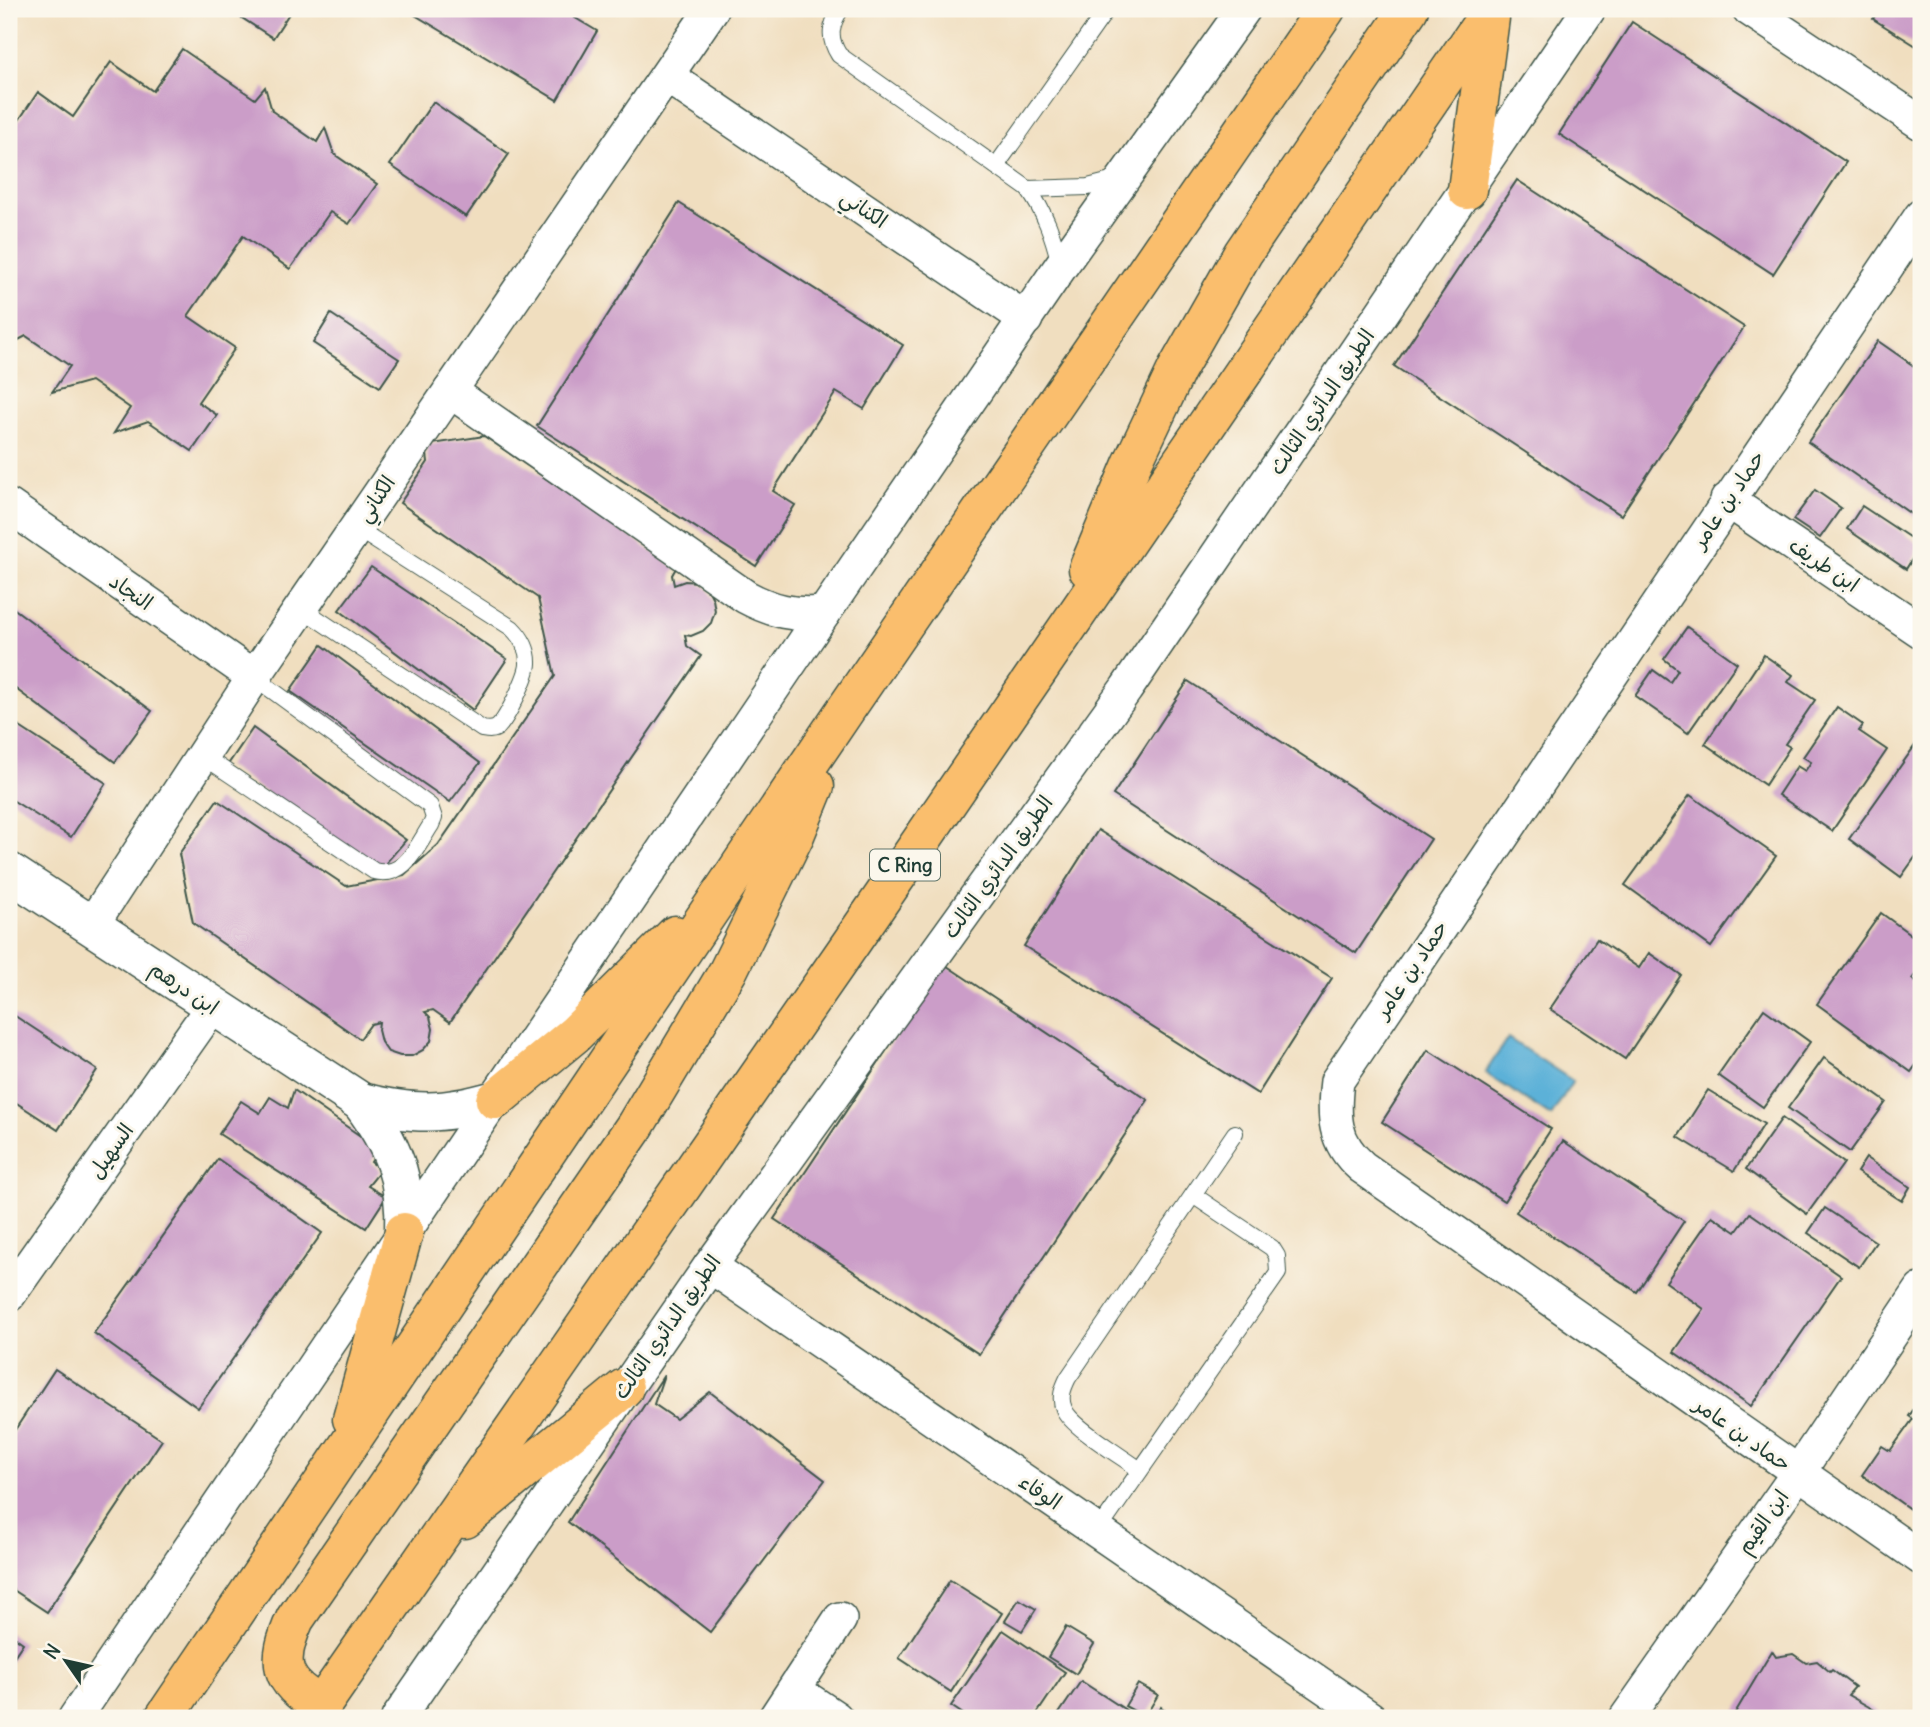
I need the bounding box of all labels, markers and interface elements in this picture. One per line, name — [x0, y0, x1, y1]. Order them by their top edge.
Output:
street label: الكناني — [832, 183, 893, 239]
street label: الطريق الدائري الثالث — [1263, 324, 1382, 481]
street label: حماد بن عامر — [1684, 446, 1770, 555]
street label: الكناني — [350, 470, 406, 531]
street label: ابن طريف — [1784, 531, 1865, 598]
street label: النجاد — [104, 567, 158, 616]
street label: الطريق الدائري الثالث — [937, 790, 1060, 945]
road number: C Ring — [870, 850, 940, 880]
street label: حماد بن عامر — [1367, 916, 1453, 1025]
street label: ابن درهم — [143, 955, 224, 1023]
street label: السهيل — [82, 1118, 139, 1184]
street label: الطريق الدائري الثالث — [607, 1249, 728, 1405]
street label: حماد بن عامر — [1687, 1389, 1796, 1477]
street label: الوفاء — [1013, 1468, 1067, 1516]
street label: ابن القيم — [1731, 1484, 1797, 1561]
north arrow — [32, 1626, 102, 1696]
text: N — [38, 1639, 66, 1664]

